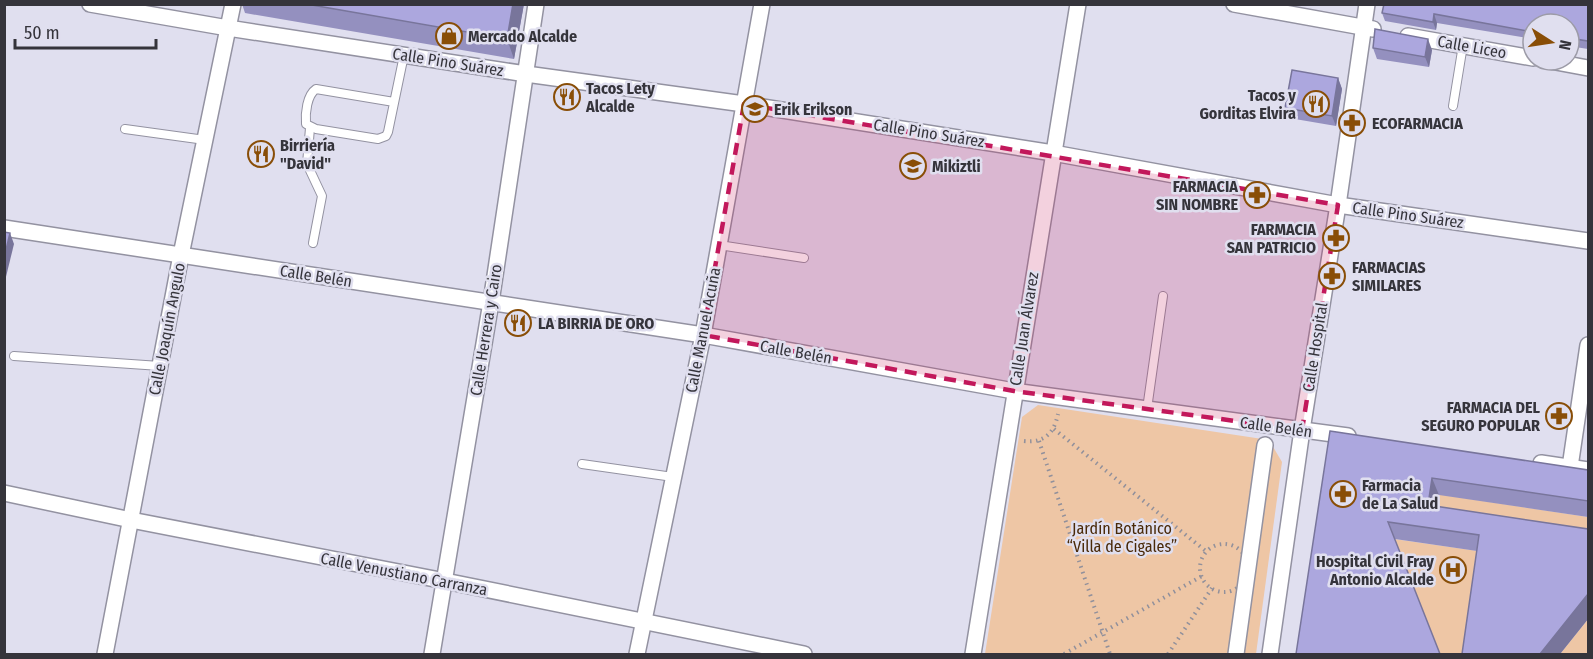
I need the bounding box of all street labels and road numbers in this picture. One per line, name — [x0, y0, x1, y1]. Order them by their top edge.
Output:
street label: Calle Liceo — [1436, 32, 1508, 62]
street label: Calle Pino Suárez — [391, 44, 505, 80]
street label: Calle Pino Suárez — [872, 115, 986, 151]
street label: Calle Pino Suárez — [1351, 198, 1465, 232]
street label: Calle Joaquín Angulo — [145, 261, 189, 397]
street label: Calle Belén — [279, 261, 353, 291]
street label: Calle Herrera y Cairo — [466, 263, 506, 397]
street label: Calle Manuel Acuña — [682, 266, 725, 394]
street label: Calle Juan Álvarez — [1006, 271, 1042, 387]
street label: Calle Hospital — [1299, 301, 1331, 393]
street label: Calle Belén — [758, 336, 834, 368]
street label: Calle Belén — [1239, 413, 1313, 441]
street label: Calle Venustiano Carranza — [319, 549, 489, 600]

